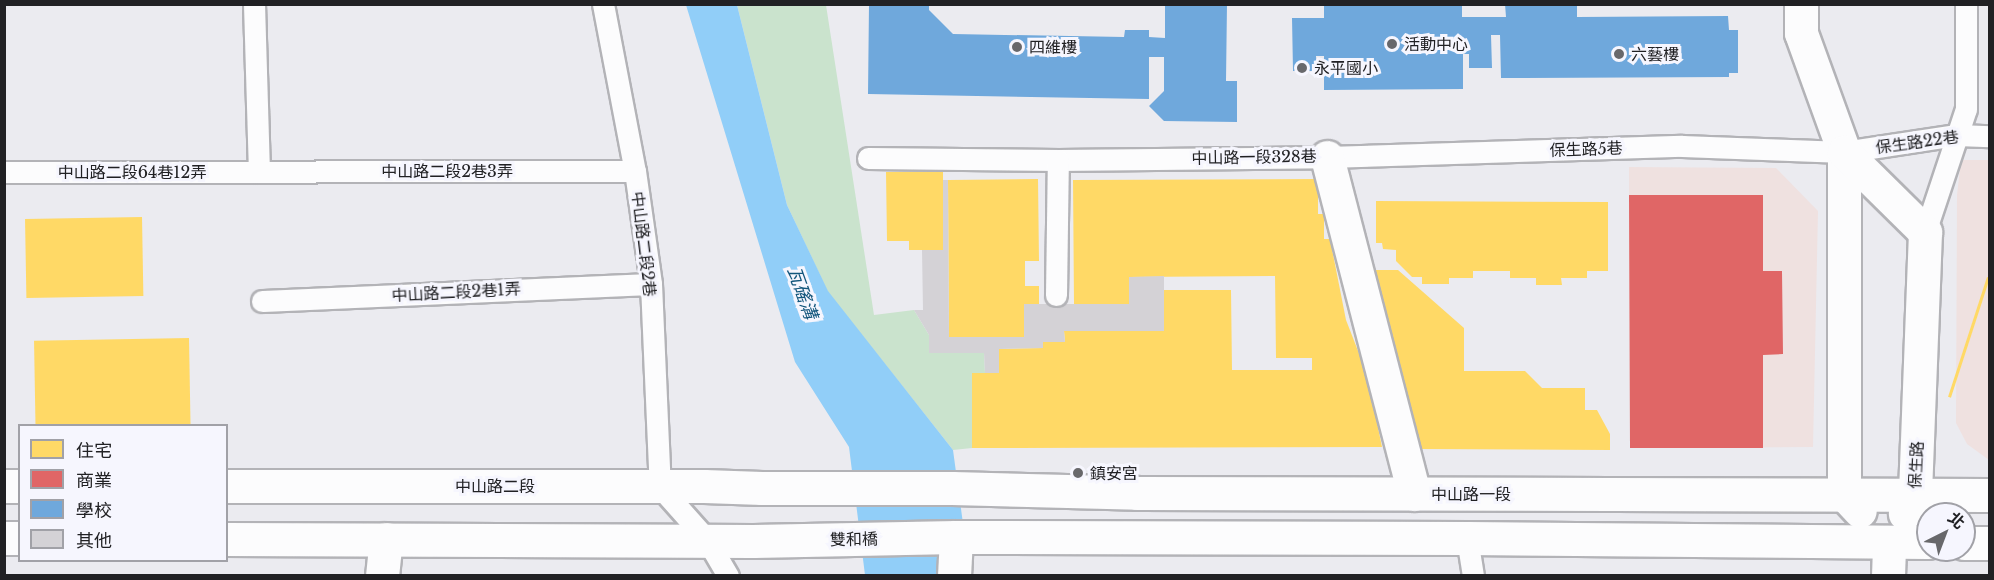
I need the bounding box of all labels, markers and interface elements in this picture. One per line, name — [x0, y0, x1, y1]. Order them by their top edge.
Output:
place label: 活動中心 — [1404, 34, 1468, 54]
place label: 四維樓 — [1029, 37, 1077, 57]
marker: 活動中心 — [1385, 37, 1399, 51]
marker: 四維樓 — [1010, 40, 1024, 54]
place label: 六藝樓 — [1631, 44, 1679, 64]
marker: 六藝樓 — [1612, 47, 1626, 61]
place label: 永平國小 — [1314, 58, 1378, 78]
marker: 永平國小 — [1295, 61, 1309, 75]
street label: 保生路22巷 — [1874, 127, 1960, 157]
street label: 保生路5巷 — [1549, 138, 1623, 160]
street label: 中山路一段328巷 — [1191, 146, 1317, 168]
street label: 中山路二段2巷3弄 — [381, 161, 513, 181]
street label: 中山路二段64巷12弄 — [58, 162, 206, 182]
street label: 中山路二段2巷 — [628, 190, 660, 298]
water label: 瓦磘溝 — [783, 264, 821, 322]
street label: 中山路二段2巷1弄 — [391, 279, 521, 305]
legend — [18, 424, 228, 562]
text: 住宅 — [76, 440, 112, 462]
street label: 保生路 — [1905, 441, 1927, 489]
place label: 鎮安宮 — [1090, 463, 1138, 483]
marker: 鎮安宮 — [1071, 466, 1085, 480]
text: 商業 — [76, 470, 112, 492]
street label: 中山路二段 — [455, 476, 535, 496]
street label: 中山路一段 — [1431, 484, 1511, 504]
text: 學校 — [76, 500, 112, 522]
north arrow — [1916, 502, 1976, 562]
text: 北 — [1944, 507, 1969, 533]
street label: 雙和橋 — [830, 529, 878, 549]
text: 其他 — [76, 530, 112, 552]

